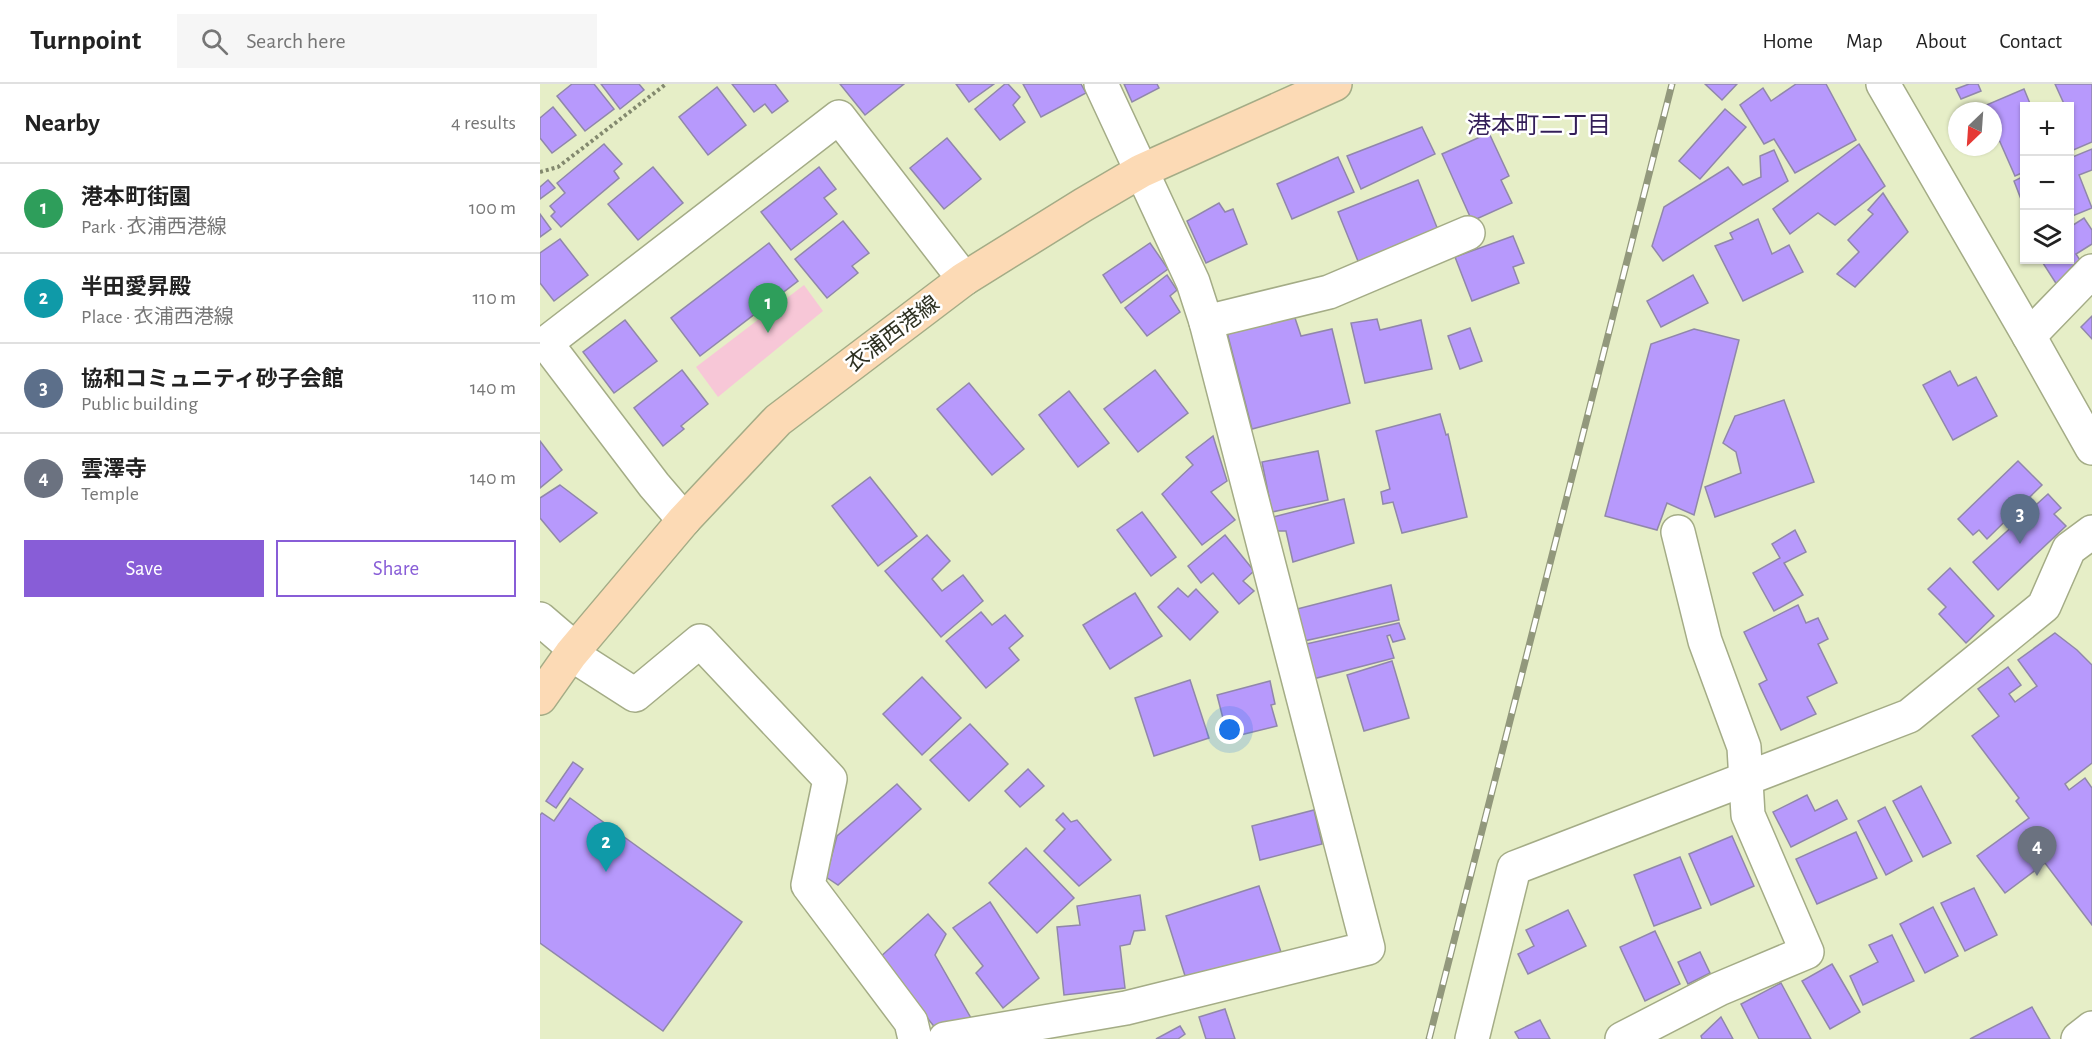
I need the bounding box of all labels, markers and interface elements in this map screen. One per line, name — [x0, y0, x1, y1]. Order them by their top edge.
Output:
search box — [177, 14, 597, 68]
icon: search — [198, 25, 231, 58]
text: Turnpoint — [30, 27, 141, 55]
text: Search here — [246, 30, 346, 52]
text: Home — [1762, 31, 1813, 52]
text: Map — [1846, 31, 1883, 52]
text: About — [1916, 31, 1966, 52]
text: Contact — [1999, 31, 2062, 52]
north arrow — [1948, 102, 2002, 156]
map controls — [2020, 102, 2074, 264]
button: + — [2020, 102, 2074, 156]
text: Nearby — [24, 110, 100, 136]
district label: 港本町二丁目 — [1467, 112, 1611, 138]
text: 4 results — [451, 113, 516, 133]
button: − — [2020, 156, 2074, 210]
text: 港本町街園 — [81, 186, 191, 208]
text: 1 — [40, 198, 47, 218]
text: 100 m — [469, 198, 516, 218]
button: layers — [2020, 210, 2074, 264]
text: Park · 衣浦西港線 — [81, 217, 227, 237]
text: 半田愛昇殿 — [81, 276, 191, 298]
pin: 1 — [748, 284, 788, 333]
text: 2 — [39, 288, 48, 308]
text: 110 m — [472, 288, 516, 308]
street label: 衣浦西港線 — [841, 291, 943, 376]
text: Place · 衣浦西港線 — [81, 307, 234, 327]
text: 協和コミュニティ砂子会館 — [81, 368, 344, 390]
text: 3 — [39, 378, 48, 398]
text: 140 m — [470, 378, 516, 398]
text: Public building — [81, 394, 198, 414]
text: 雲澤寺 — [81, 458, 147, 480]
text: 4 — [38, 468, 49, 488]
text: 140 m — [470, 468, 516, 488]
text: Temple — [81, 484, 139, 504]
pin: 3 — [2000, 494, 2040, 544]
button: Save — [24, 540, 264, 597]
button: Share — [276, 540, 516, 597]
your location — [1215, 715, 1244, 744]
pin: 2 — [586, 822, 626, 872]
pin: 4 — [2018, 826, 2056, 876]

